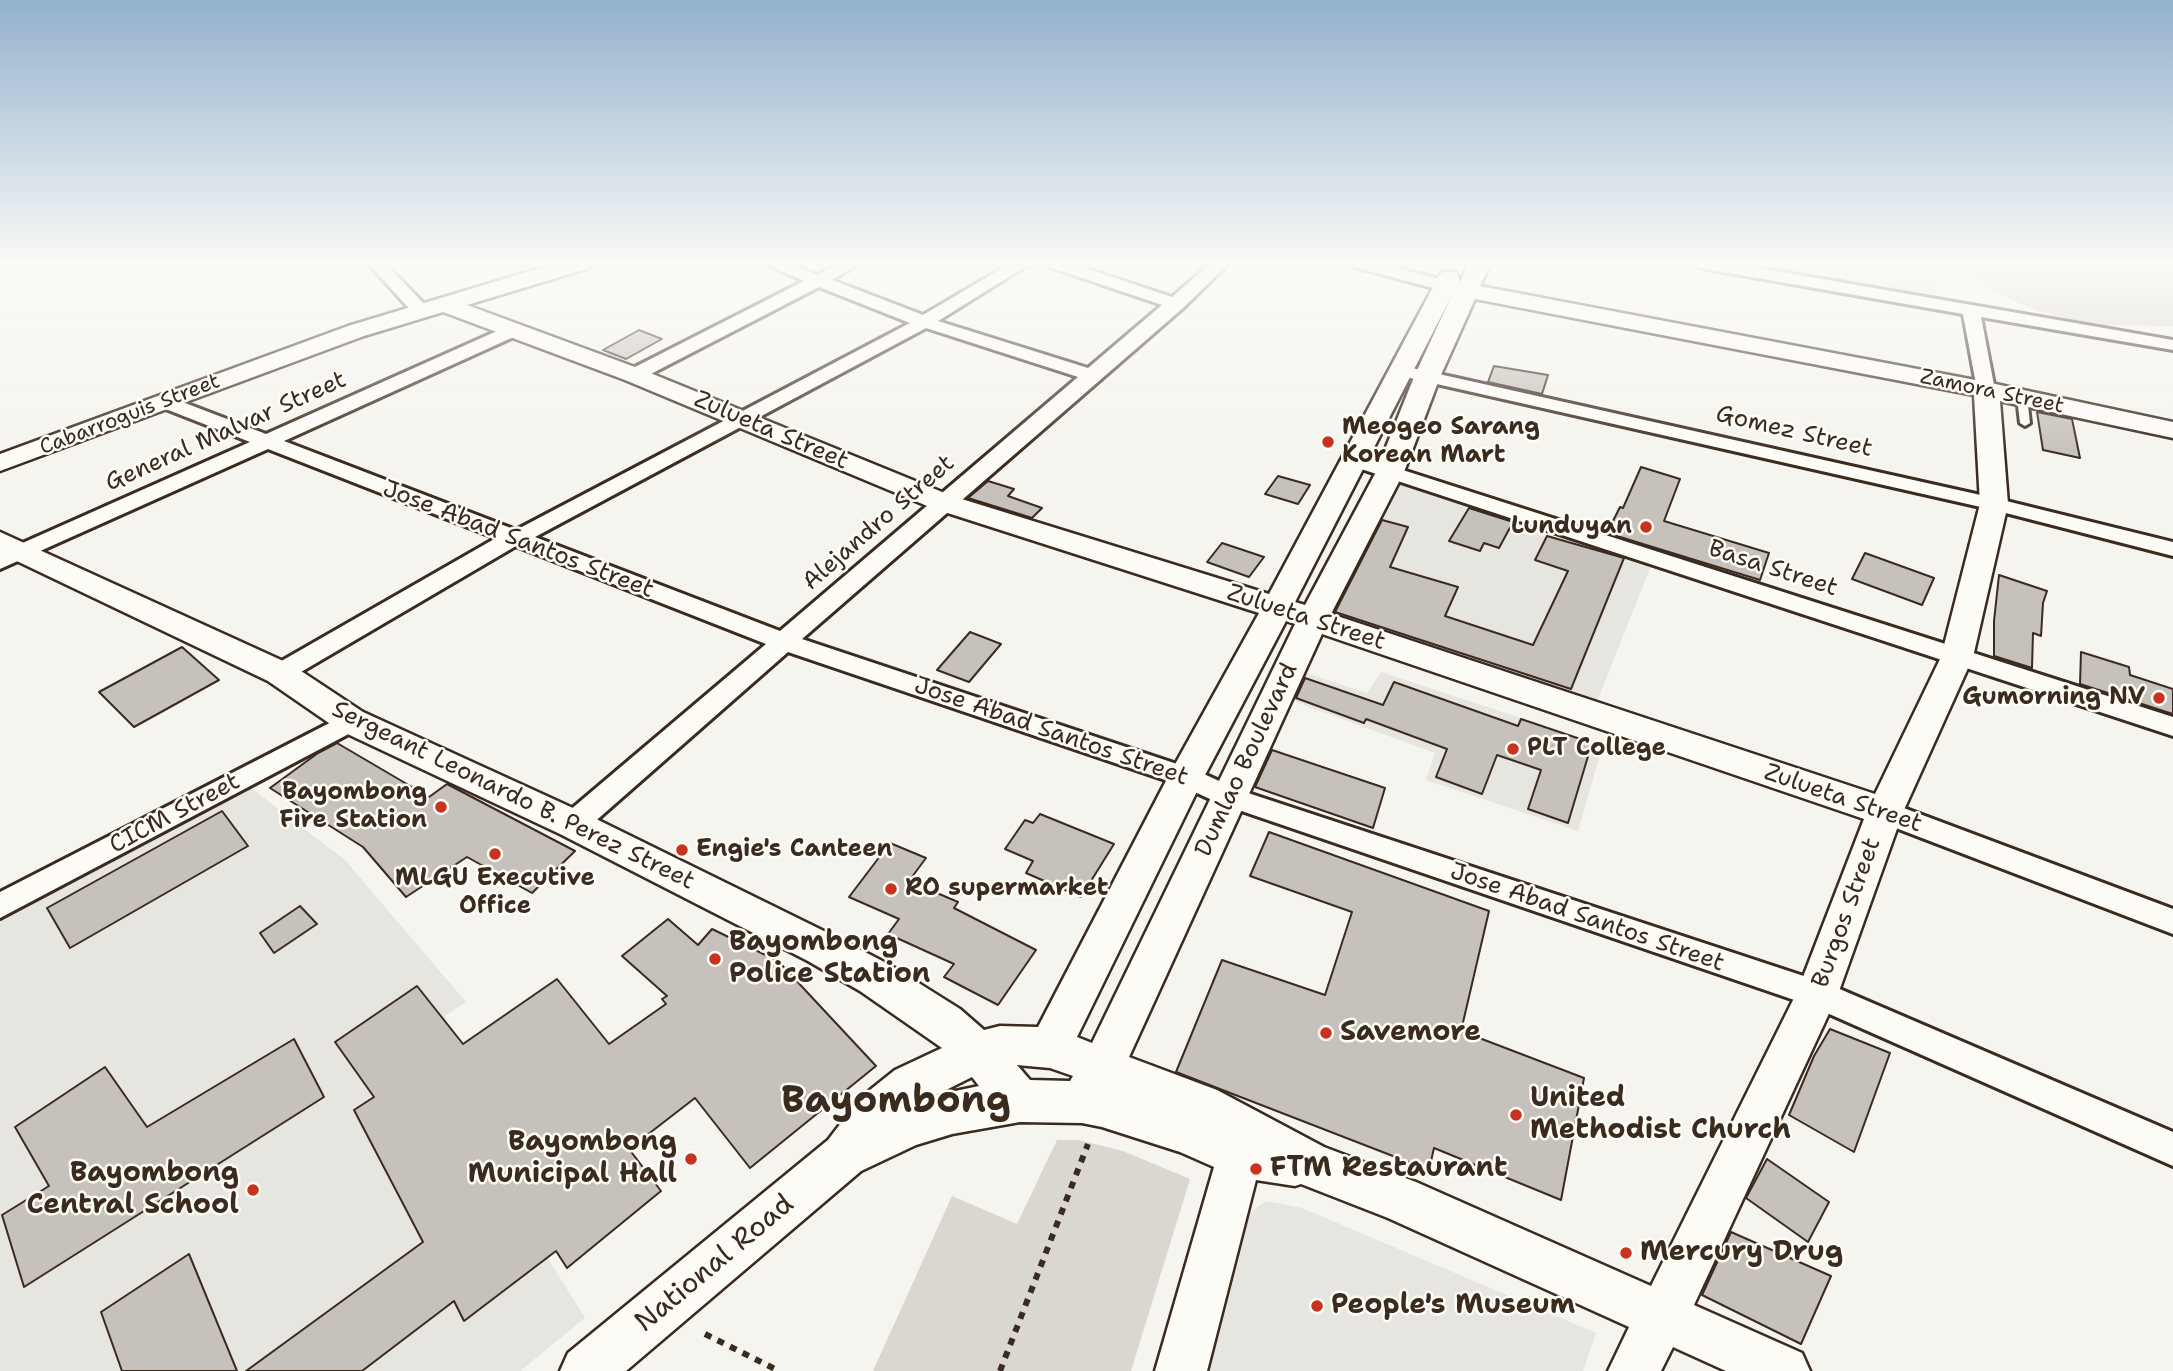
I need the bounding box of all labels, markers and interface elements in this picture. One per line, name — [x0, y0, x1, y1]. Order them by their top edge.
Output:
street label: Zamora Street — [1918, 364, 2066, 420]
street label: General Malvar Street — [101, 366, 351, 498]
street label: Cabarroguis Street — [36, 369, 224, 461]
street label: Zulueta Street — [689, 386, 853, 476]
street label: Gomez Street — [1713, 400, 1875, 464]
place label: Meogeo Sarang Korean Mart — [1342, 414, 1540, 470]
marker: Meogeo Sarang Korean Mart — [1320, 434, 1336, 450]
street label: Alejandro Street — [797, 449, 961, 597]
street label: Jose Abad Santos Street — [378, 475, 658, 605]
place label: Lunduyan — [1511, 513, 1632, 541]
marker: Lunduyan — [1638, 519, 1654, 535]
street label: Basa Street — [1705, 535, 1841, 603]
street label: Zulueta Street — [1223, 579, 1389, 657]
street label: Dumlao Boulevard — [1190, 659, 1304, 861]
street label: Jose Abad Santos Street — [910, 671, 1192, 793]
place label: Gumorning NV — [1962, 684, 2145, 712]
marker: Gumorning NV — [2151, 690, 2167, 706]
street label: Sergeant Leonardo B. Perez Street — [327, 695, 699, 897]
place label: PLT College — [1527, 735, 1666, 763]
marker: PLT College — [1505, 741, 1521, 757]
street label: Zulueta Street — [1760, 759, 1926, 839]
street label: CICM Street — [105, 768, 245, 860]
place label: Bayombong Fire Station — [279, 779, 427, 835]
marker: Bayombong Fire Station — [433, 799, 449, 815]
street label: Burgos Street — [1807, 834, 1887, 992]
place label: Engie's Canteen — [696, 836, 892, 864]
marker: Engie's Canteen — [674, 842, 690, 858]
marker: MLGU Executive Office — [487, 846, 503, 862]
street label: Jose Abad Santos Street — [1446, 857, 1728, 979]
place label: MLGU Executive Office — [395, 865, 595, 921]
place label: RO supermarket — [905, 875, 1109, 903]
marker: RO supermarket — [883, 881, 899, 897]
place label: Bayombong Police Station — [729, 926, 930, 992]
marker: Bayombong Police Station — [707, 951, 723, 967]
place label: Savemore — [1340, 1016, 1481, 1050]
marker: Savemore — [1318, 1025, 1334, 1041]
district label: Bayombong — [781, 1079, 1011, 1125]
place label: United Methodist Church — [1530, 1082, 1791, 1148]
marker: United Methodist Church — [1508, 1107, 1524, 1123]
place label: Bayombong Municipal Hall — [468, 1126, 677, 1192]
marker: Bayombong Municipal Hall — [683, 1151, 699, 1167]
place label: FTM Restaurant — [1270, 1152, 1507, 1186]
place label: Bayombong Central School — [26, 1157, 239, 1223]
marker: FTM Restaurant — [1248, 1161, 1264, 1177]
marker: Bayombong Central School — [245, 1182, 261, 1198]
street label: National Road — [629, 1188, 801, 1340]
place label: Mercury Drug — [1640, 1236, 1843, 1270]
marker: Mercury Drug — [1618, 1245, 1634, 1261]
place label: People's Museum — [1331, 1289, 1575, 1323]
marker: People's Museum — [1309, 1298, 1325, 1314]

